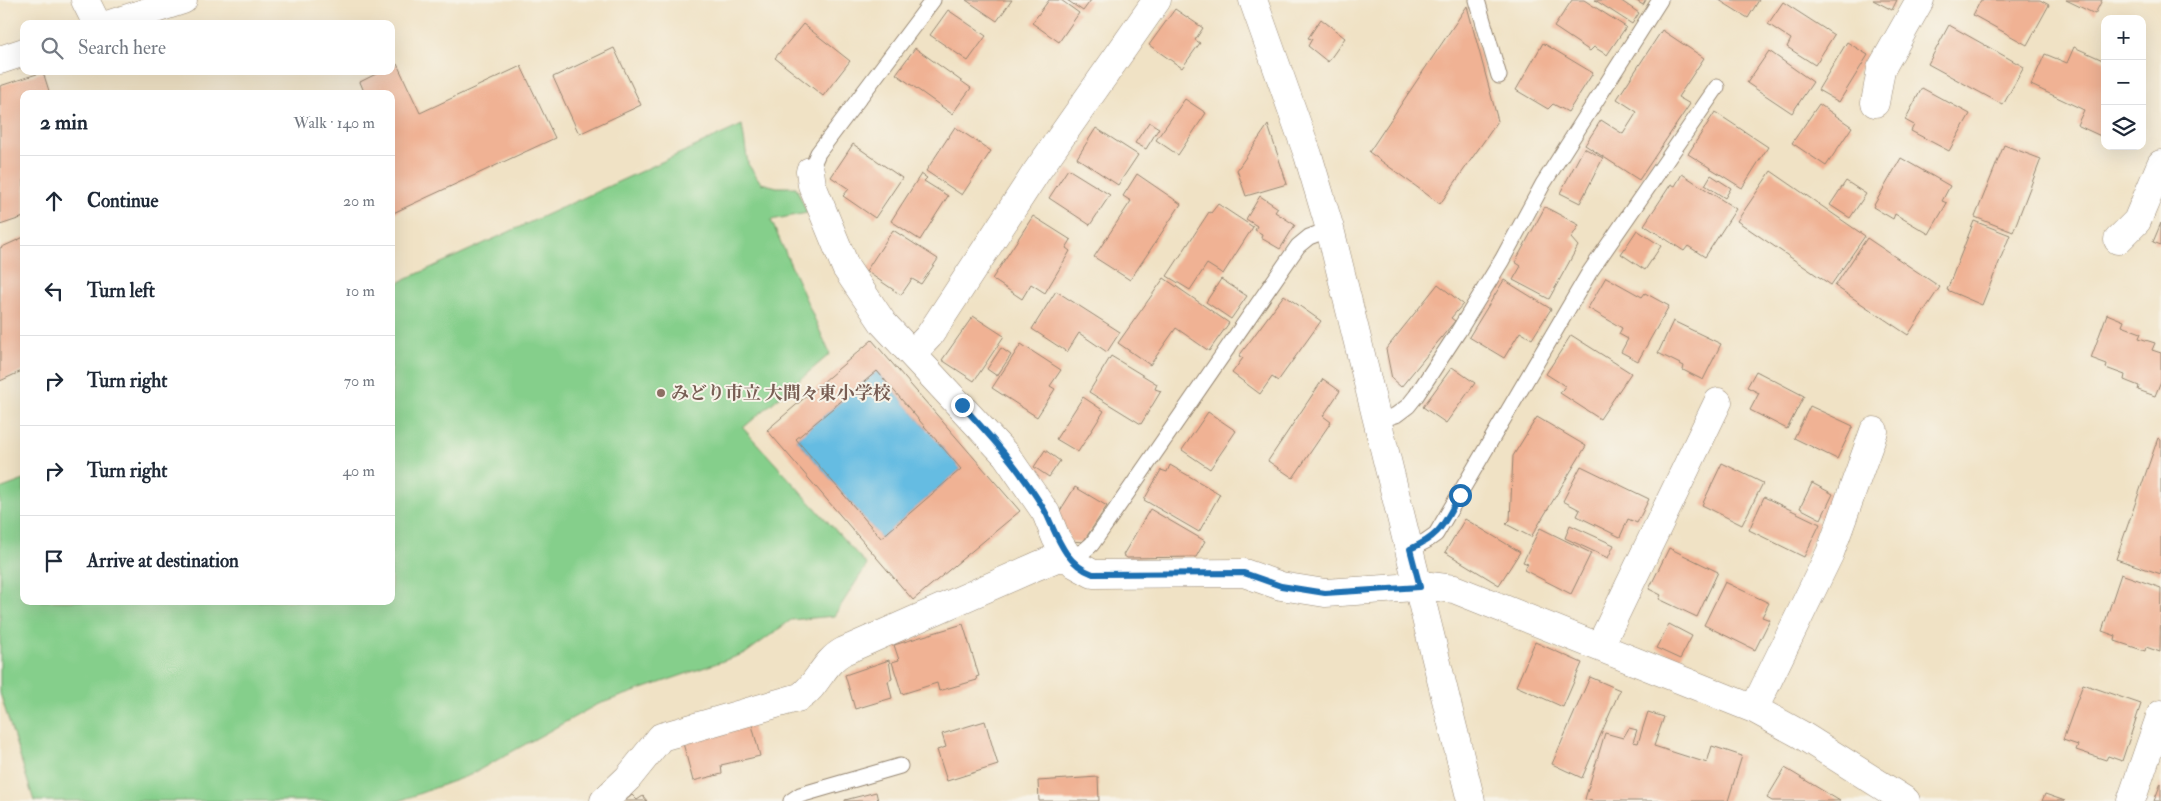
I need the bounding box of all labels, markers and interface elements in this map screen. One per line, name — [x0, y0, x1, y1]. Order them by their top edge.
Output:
map controls — [2101, 15, 2146, 150]
button: + — [2101, 15, 2146, 60]
search box — [20, 20, 395, 75]
icon: search — [38, 34, 66, 62]
text: Search here — [78, 36, 166, 60]
button: − — [2101, 60, 2146, 105]
button: layers — [2101, 105, 2146, 150]
text: 2 min — [40, 109, 88, 136]
text: Walk · 140 m — [294, 113, 375, 133]
icon: ahead — [40, 187, 68, 215]
text: Continue — [87, 189, 158, 213]
text: 20 m — [343, 191, 375, 211]
icon: left — [40, 277, 68, 305]
text: Turn left — [87, 279, 155, 303]
text: 10 m — [345, 281, 375, 301]
icon: right — [40, 367, 68, 395]
text: Turn right — [87, 369, 167, 393]
text: 70 m — [344, 371, 375, 391]
place label: みどり市立 大間々東小学校 — [671, 382, 891, 405]
marker: みどり市立 大間々東小学校 — [655, 387, 667, 399]
route end — [951, 394, 974, 417]
icon: right — [40, 457, 68, 485]
text: Turn right — [87, 459, 167, 483]
text: 40 m — [342, 461, 375, 481]
route start — [1449, 484, 1472, 507]
icon: arrive — [40, 547, 68, 575]
text: Arrive at destination — [87, 549, 239, 573]

